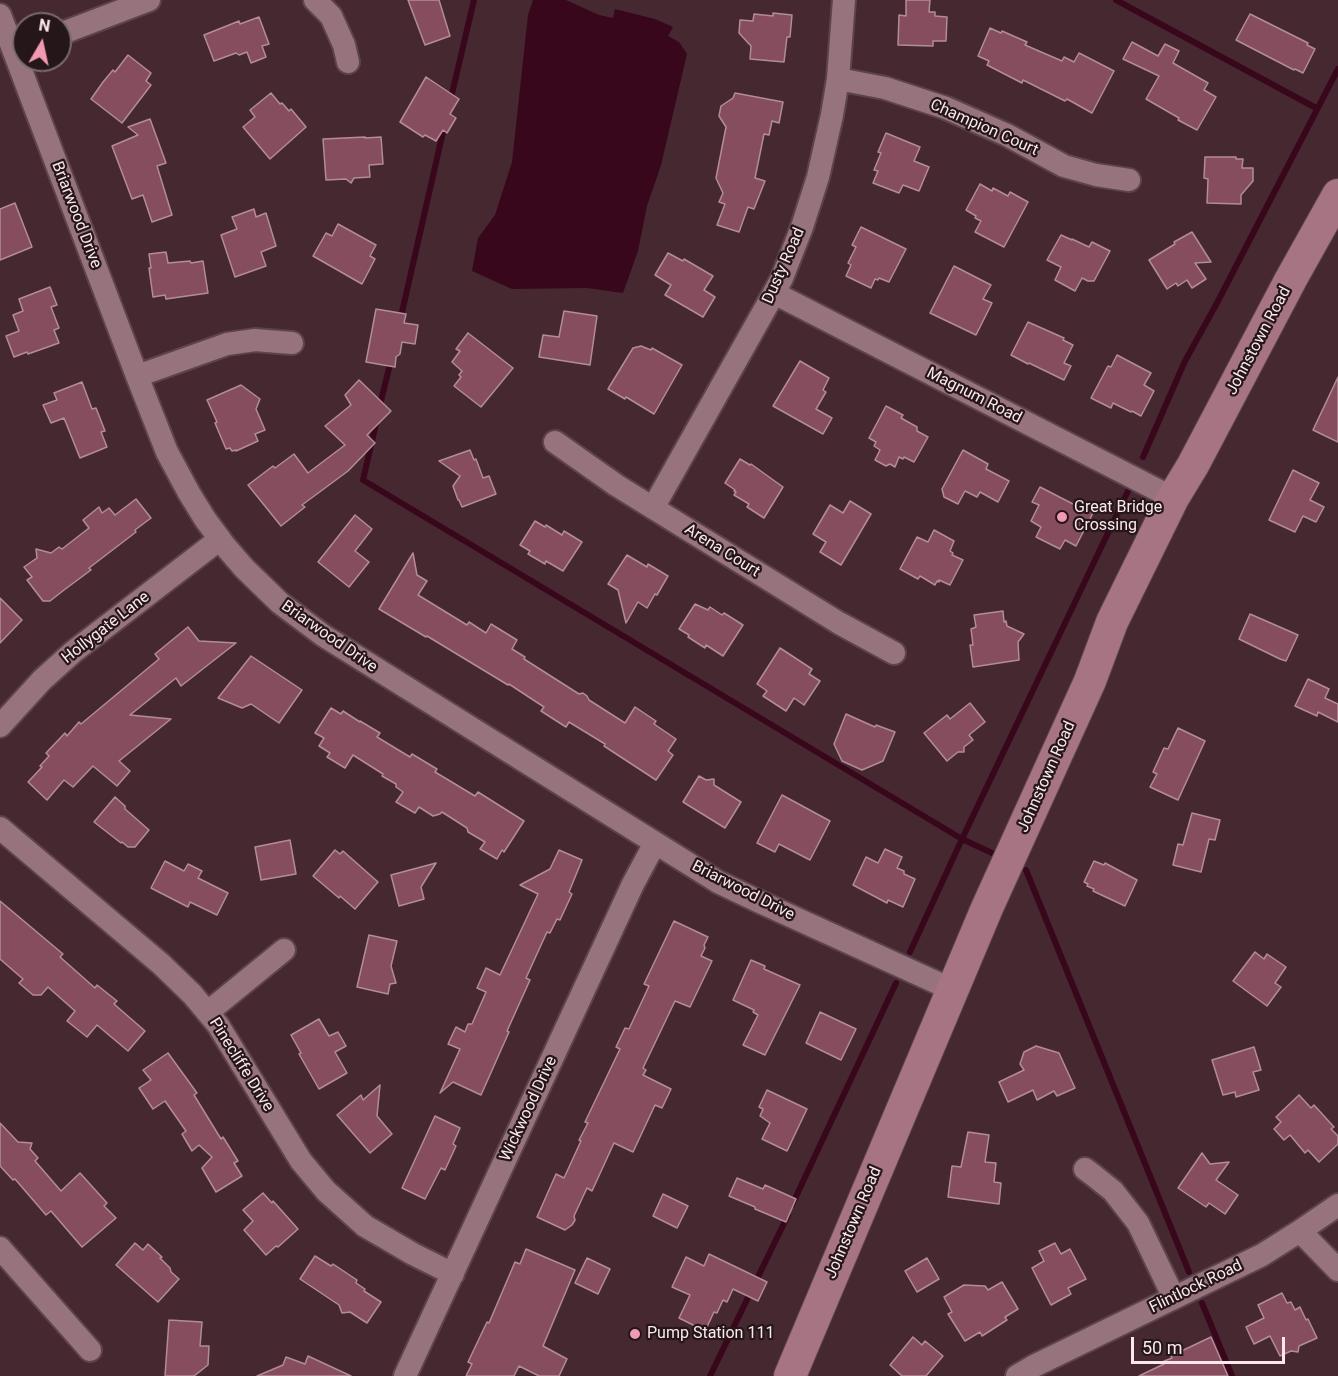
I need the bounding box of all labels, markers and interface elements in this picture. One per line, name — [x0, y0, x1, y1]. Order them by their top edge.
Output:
north arrow — [12, 12, 72, 72]
text: N — [38, 15, 52, 36]
street label: Champion Court — [927, 96, 1041, 160]
street label: Briarwood Drive — [47, 159, 105, 271]
street label: Dusty Road — [759, 225, 809, 307]
street label: Johnstown Road — [1222, 284, 1296, 398]
street label: Magnum Road — [923, 364, 1025, 428]
place label: Great Bridge Crossing — [1074, 498, 1162, 536]
marker: Great Bridge Crossing — [1055, 510, 1069, 524]
street label: Arena Court — [681, 520, 763, 582]
street label: Hollygate Lane — [58, 588, 154, 668]
street label: Briarwood Drive — [277, 597, 381, 677]
street label: Johnstown Road — [1014, 718, 1080, 836]
street label: Briarwood Drive — [688, 857, 798, 925]
street label: Pinecliffe Drive — [205, 1015, 277, 1115]
street label: Wickwood Drive — [496, 1053, 562, 1165]
street label: Johnstown Road — [822, 1164, 886, 1282]
street label: Flintlock Road — [1146, 1256, 1246, 1318]
place label: Pump Station 111 — [647, 1324, 774, 1344]
scale bar — [1134, 1325, 1288, 1363]
marker: Pump Station 111 — [628, 1327, 642, 1341]
text: 50 m — [1142, 1337, 1182, 1358]

